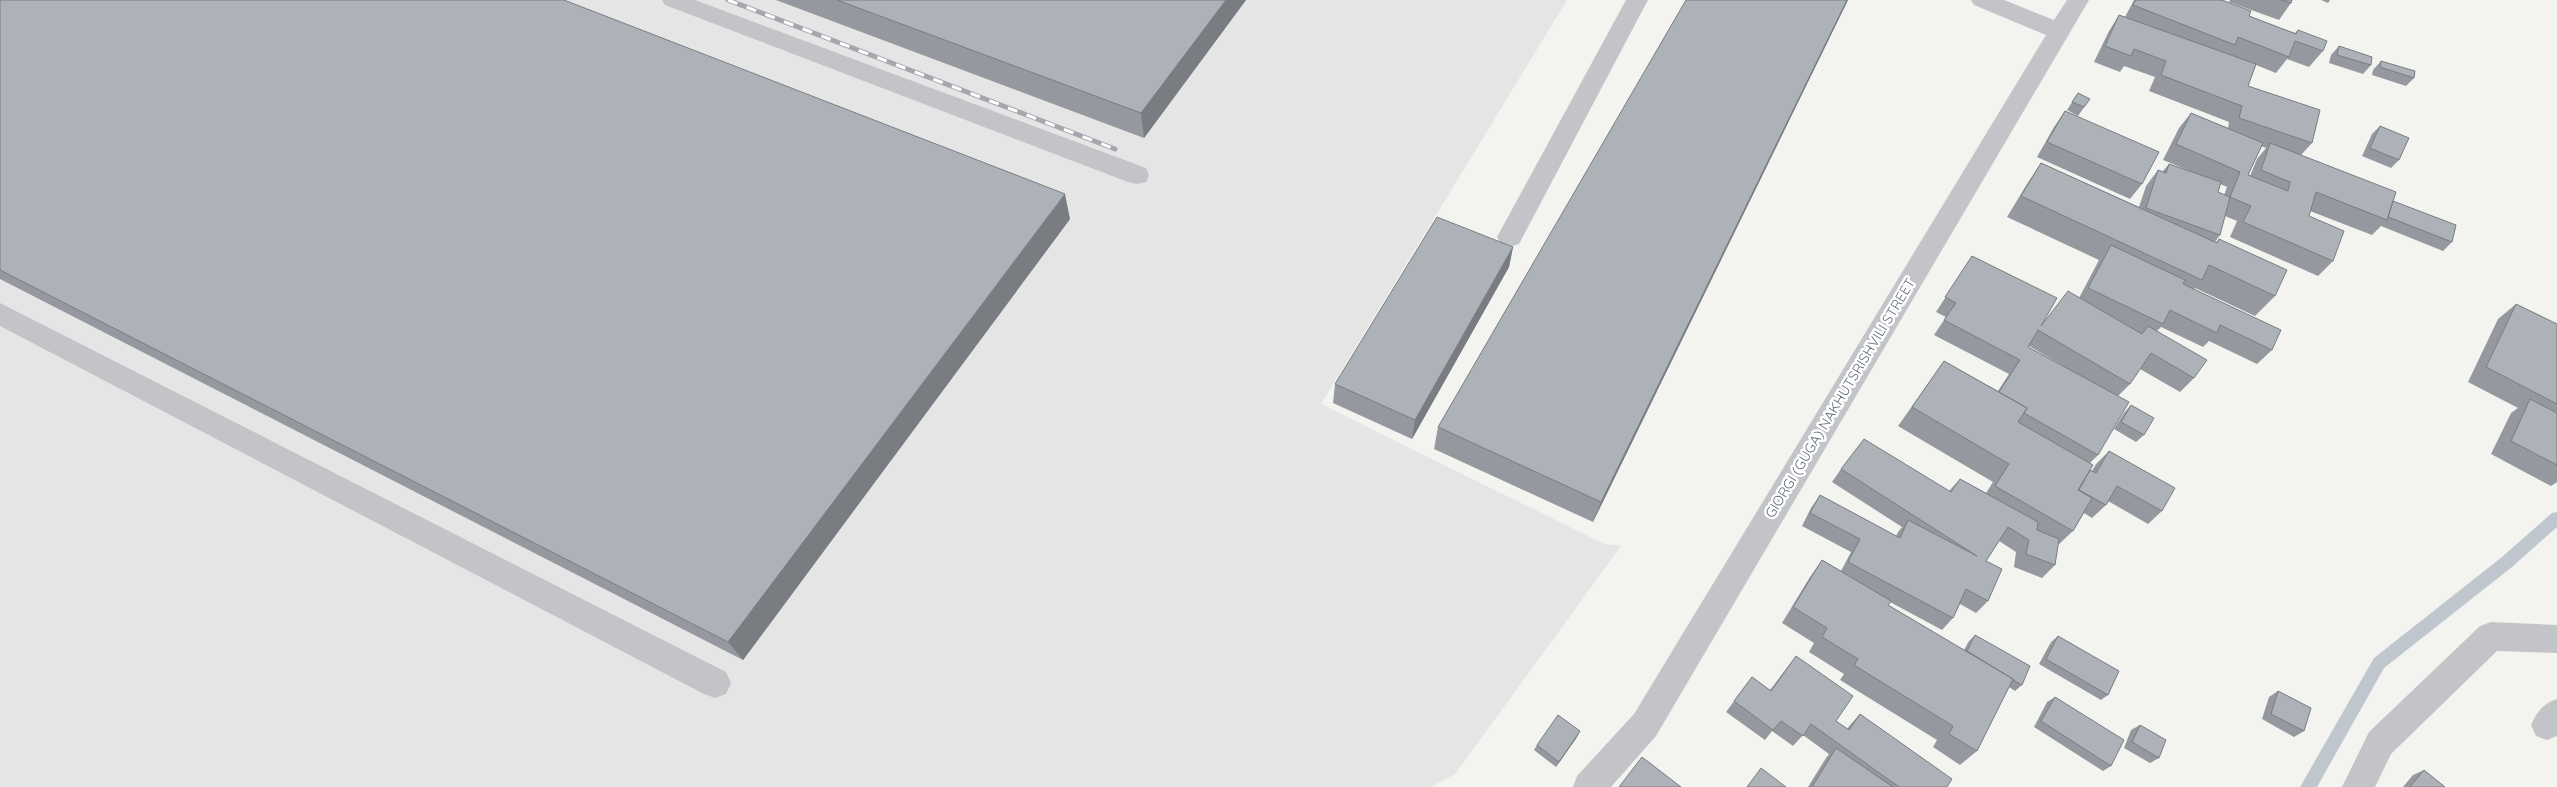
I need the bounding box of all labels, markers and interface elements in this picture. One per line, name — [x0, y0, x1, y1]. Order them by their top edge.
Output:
street label: GIORGI (GUGA) NAKHUTSRISHVILI STREET — [1761, 275, 1919, 521]

